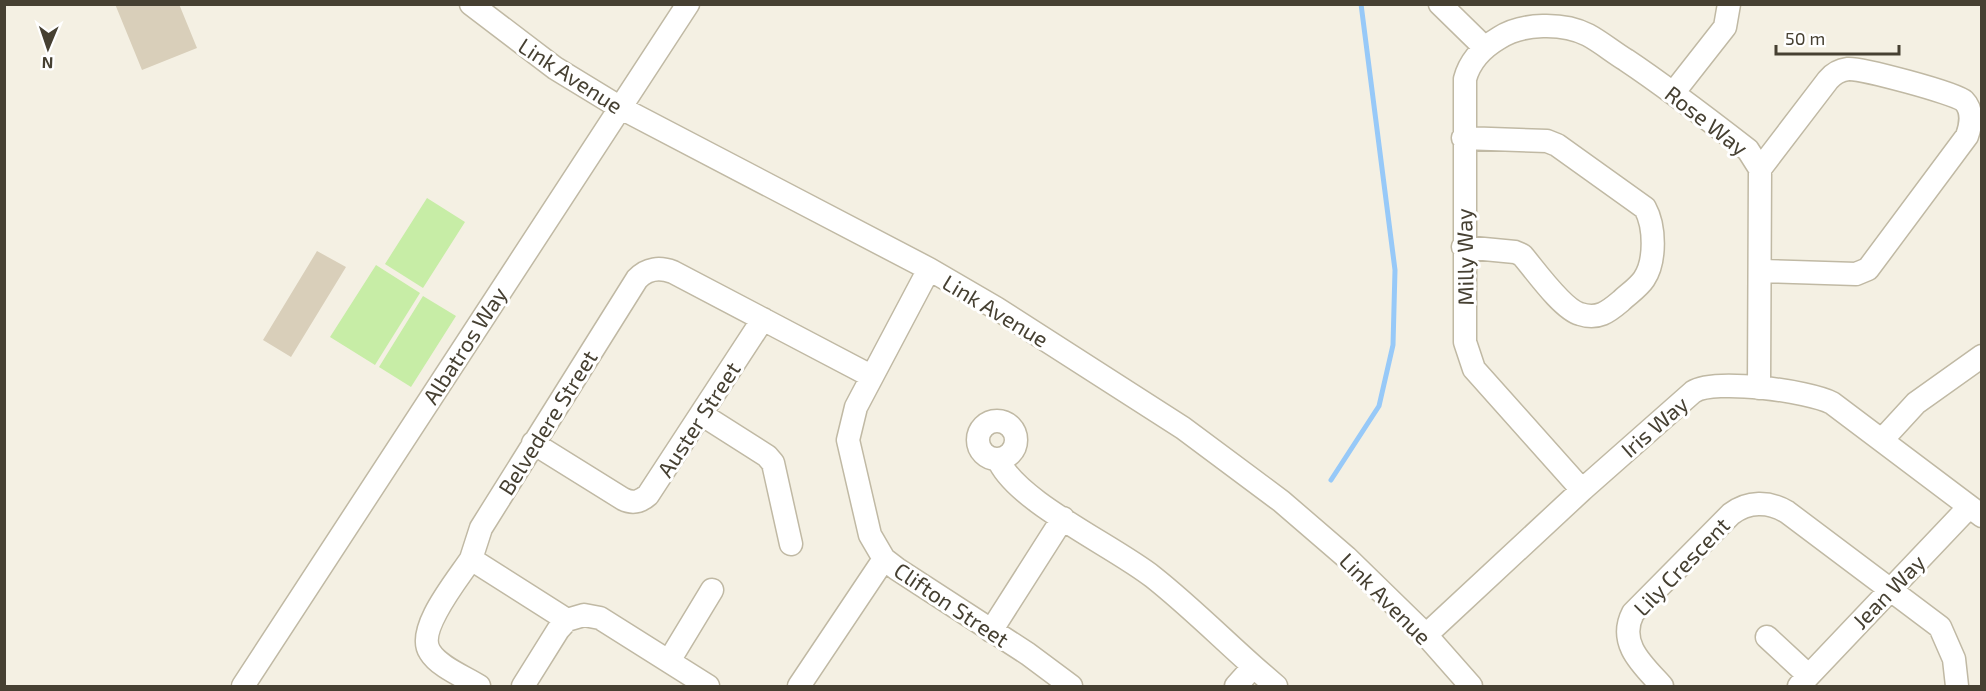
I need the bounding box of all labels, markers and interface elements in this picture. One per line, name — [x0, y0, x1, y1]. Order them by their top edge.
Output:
north arrow — [18, 18, 78, 78]
scale bar — [1776, 18, 1899, 56]
text: 50 m — [1785, 27, 1825, 49]
street label: Link Avenue — [514, 32, 628, 118]
text: N — [41, 54, 54, 73]
street label: Rose Way — [1660, 80, 1754, 161]
street label: Milly Way — [1450, 208, 1478, 306]
street label: Link Avenue — [938, 268, 1054, 352]
street label: Albatros Way — [417, 281, 512, 408]
street label: Belvedere Street — [492, 345, 602, 499]
street label: Auster Street — [651, 357, 745, 481]
street label: Iris Way — [1615, 390, 1693, 462]
street label: Lily Crescent — [1628, 511, 1734, 621]
street label: Link Avenue — [1335, 547, 1437, 649]
street label: Jean Way — [1846, 548, 1930, 634]
street label: Clifton Street — [890, 556, 1014, 652]

